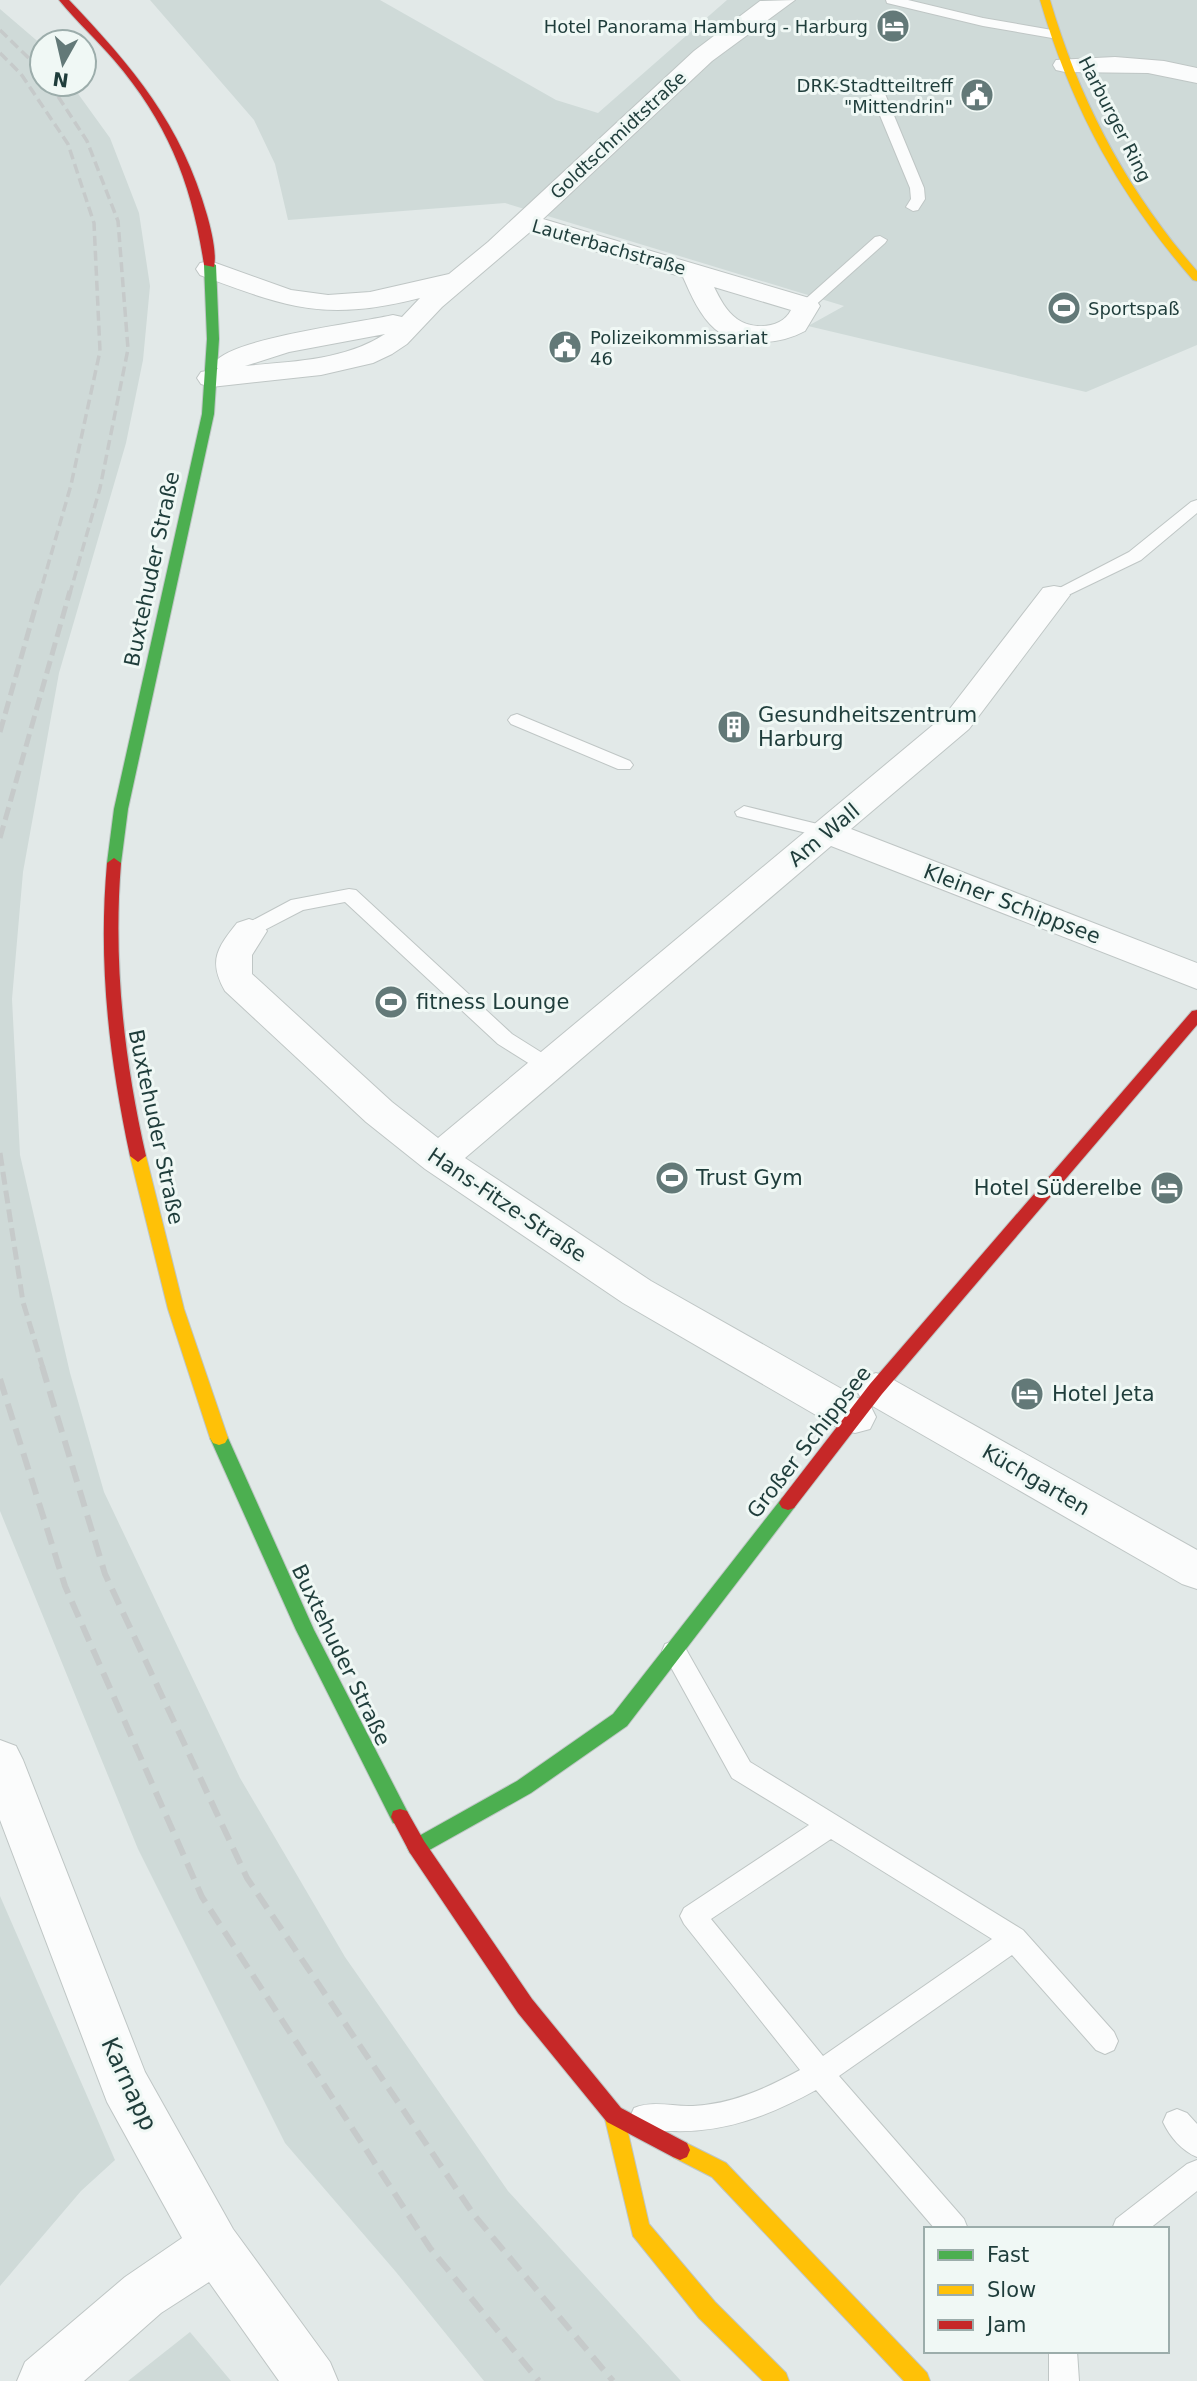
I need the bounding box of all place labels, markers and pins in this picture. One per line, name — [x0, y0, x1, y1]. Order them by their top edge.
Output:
hotel icon: Hotel Panorama Hamburg - Harburg — [874, 7, 912, 45]
place label: Hotel Panorama Hamburg - Harburg — [544, 16, 868, 37]
place label: DRK-Stadtteiltreff "Mittendrin" — [797, 75, 954, 117]
public building icon: DRK-Stadtteiltreff "Mittendrin" — [958, 76, 996, 114]
sports icon: Sportspaß — [1045, 289, 1083, 327]
place label: Sportspaß — [1088, 298, 1180, 319]
place label: Polizeikommissariat 46 — [590, 327, 768, 369]
public building icon: Polizeikommissariat 46 — [546, 328, 584, 366]
place label: Gesundheitszentrum Harburg — [758, 703, 977, 751]
building icon: Gesundheitszentrum Harburg — [715, 708, 753, 746]
sports icon: fitness Lounge — [372, 983, 410, 1021]
place label: fitness Lounge — [416, 990, 569, 1014]
sports icon: Trust Gym — [653, 1159, 691, 1197]
place label: Trust Gym — [695, 1166, 803, 1190]
hotel icon: Hotel Süderelbe — [1148, 1169, 1186, 1207]
place label: Hotel Süderelbe — [974, 1176, 1142, 1200]
hotel icon: Hotel Jeta — [1008, 1375, 1046, 1413]
place label: Hotel Jeta — [1052, 1382, 1155, 1406]

